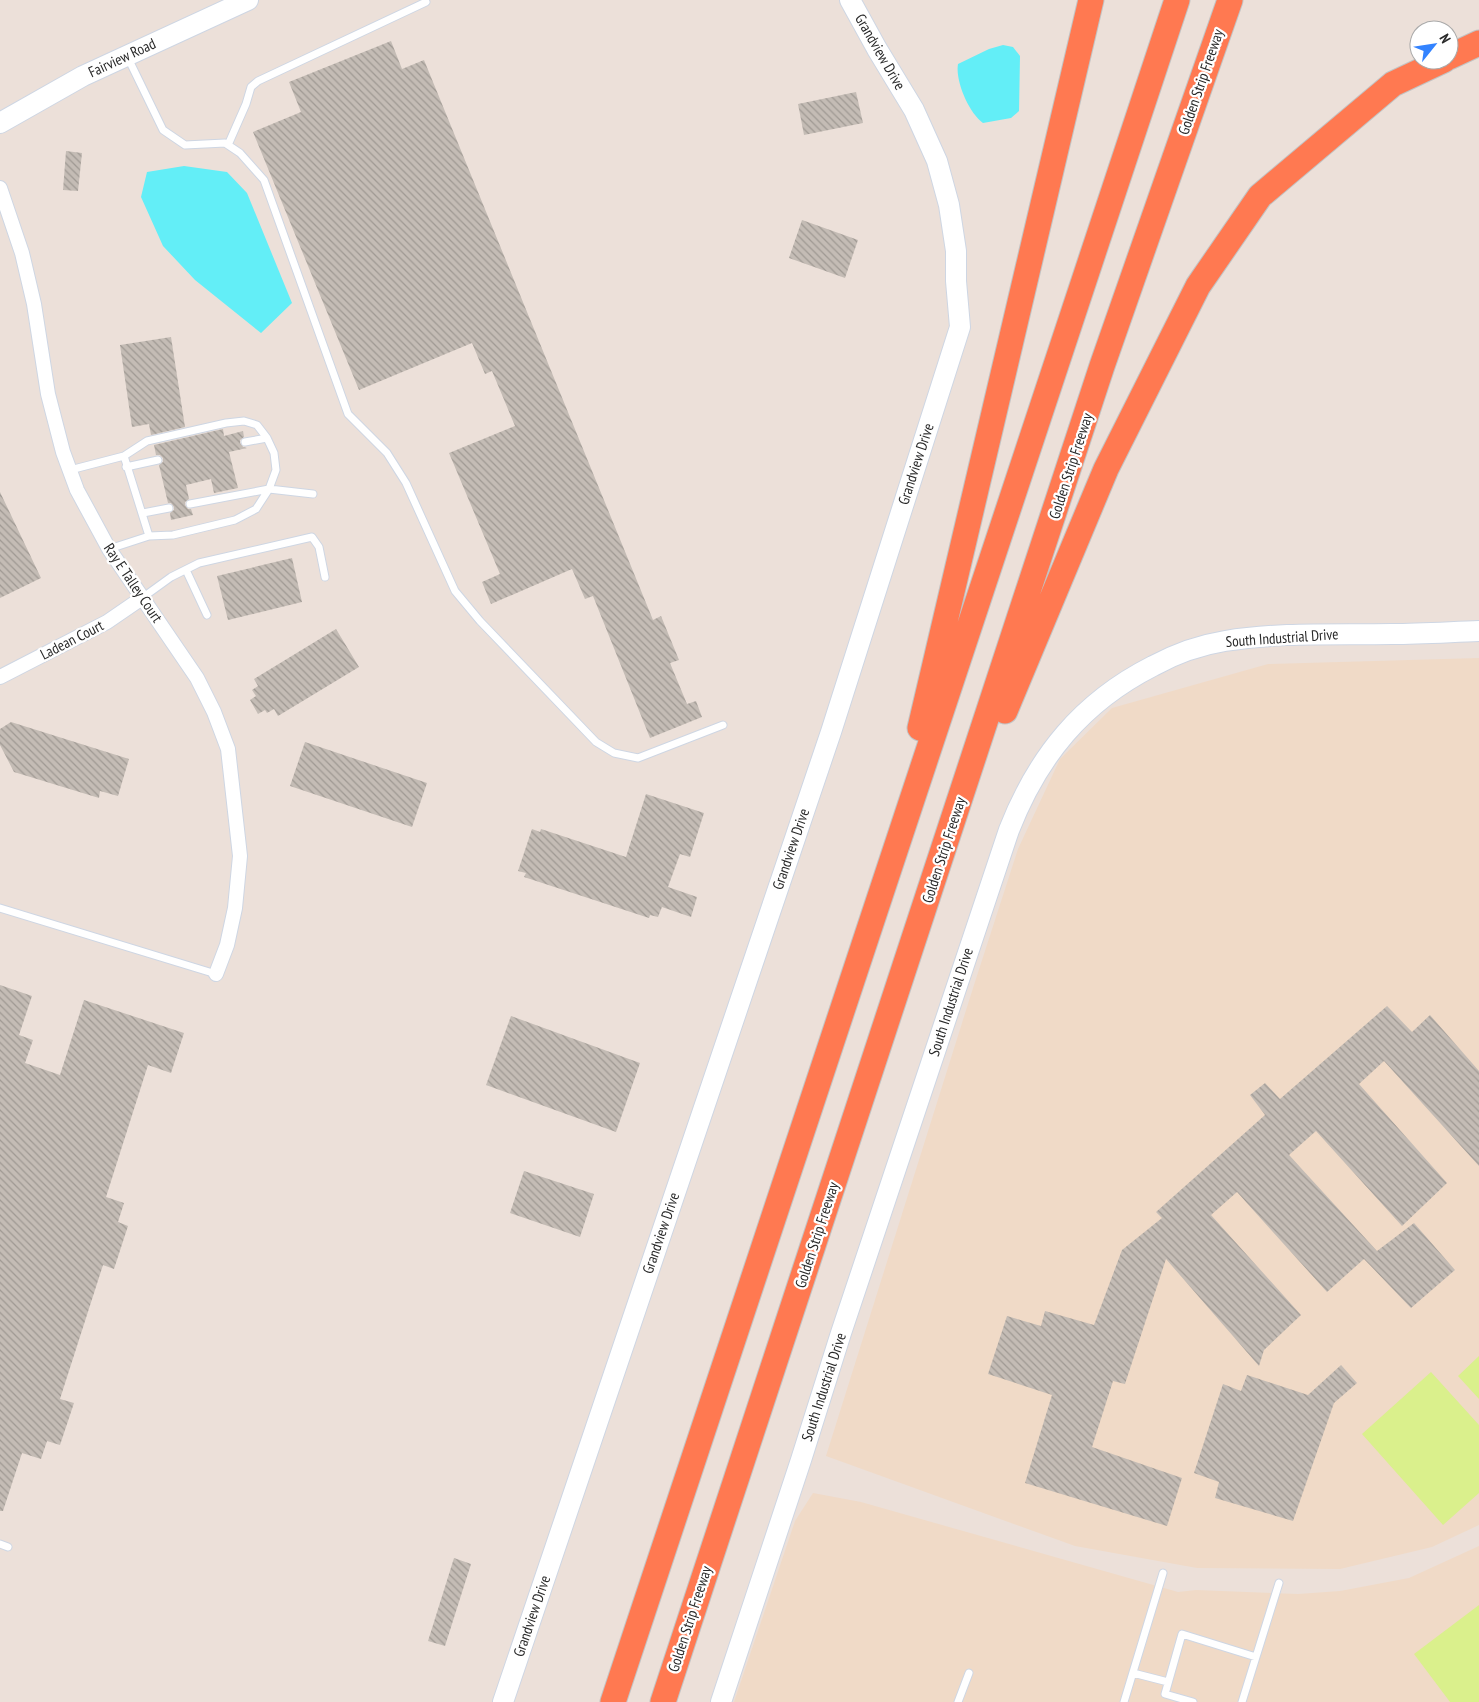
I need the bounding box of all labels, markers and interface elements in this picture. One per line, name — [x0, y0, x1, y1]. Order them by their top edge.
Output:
street label: Grandview Drive — [851, 10, 910, 93]
north arrow — [1409, 20, 1459, 70]
street label: Golden Strip Freeway — [1174, 26, 1228, 137]
text: N — [1436, 31, 1455, 46]
street label: Fairview Road — [85, 34, 158, 81]
street label: Golden Strip Freeway — [1044, 410, 1097, 521]
street label: Grandview Drive — [893, 421, 938, 507]
street label: Ray E Talley Court — [100, 539, 167, 626]
street label: Ladean Court — [37, 616, 107, 664]
street label: South Industrial Drive — [1225, 624, 1339, 651]
street label: Golden Strip Freeway — [917, 794, 970, 905]
street label: Grandview Drive — [768, 806, 813, 892]
street label: South Industrial Drive — [924, 945, 977, 1058]
street label: Golden Strip Freeway — [790, 1179, 843, 1290]
street label: Grandview Drive — [638, 1190, 683, 1276]
street label: South Industrial Drive — [797, 1330, 850, 1443]
street label: Golden Strip Freeway — [663, 1563, 716, 1674]
street label: Grandview Drive — [509, 1573, 554, 1659]

